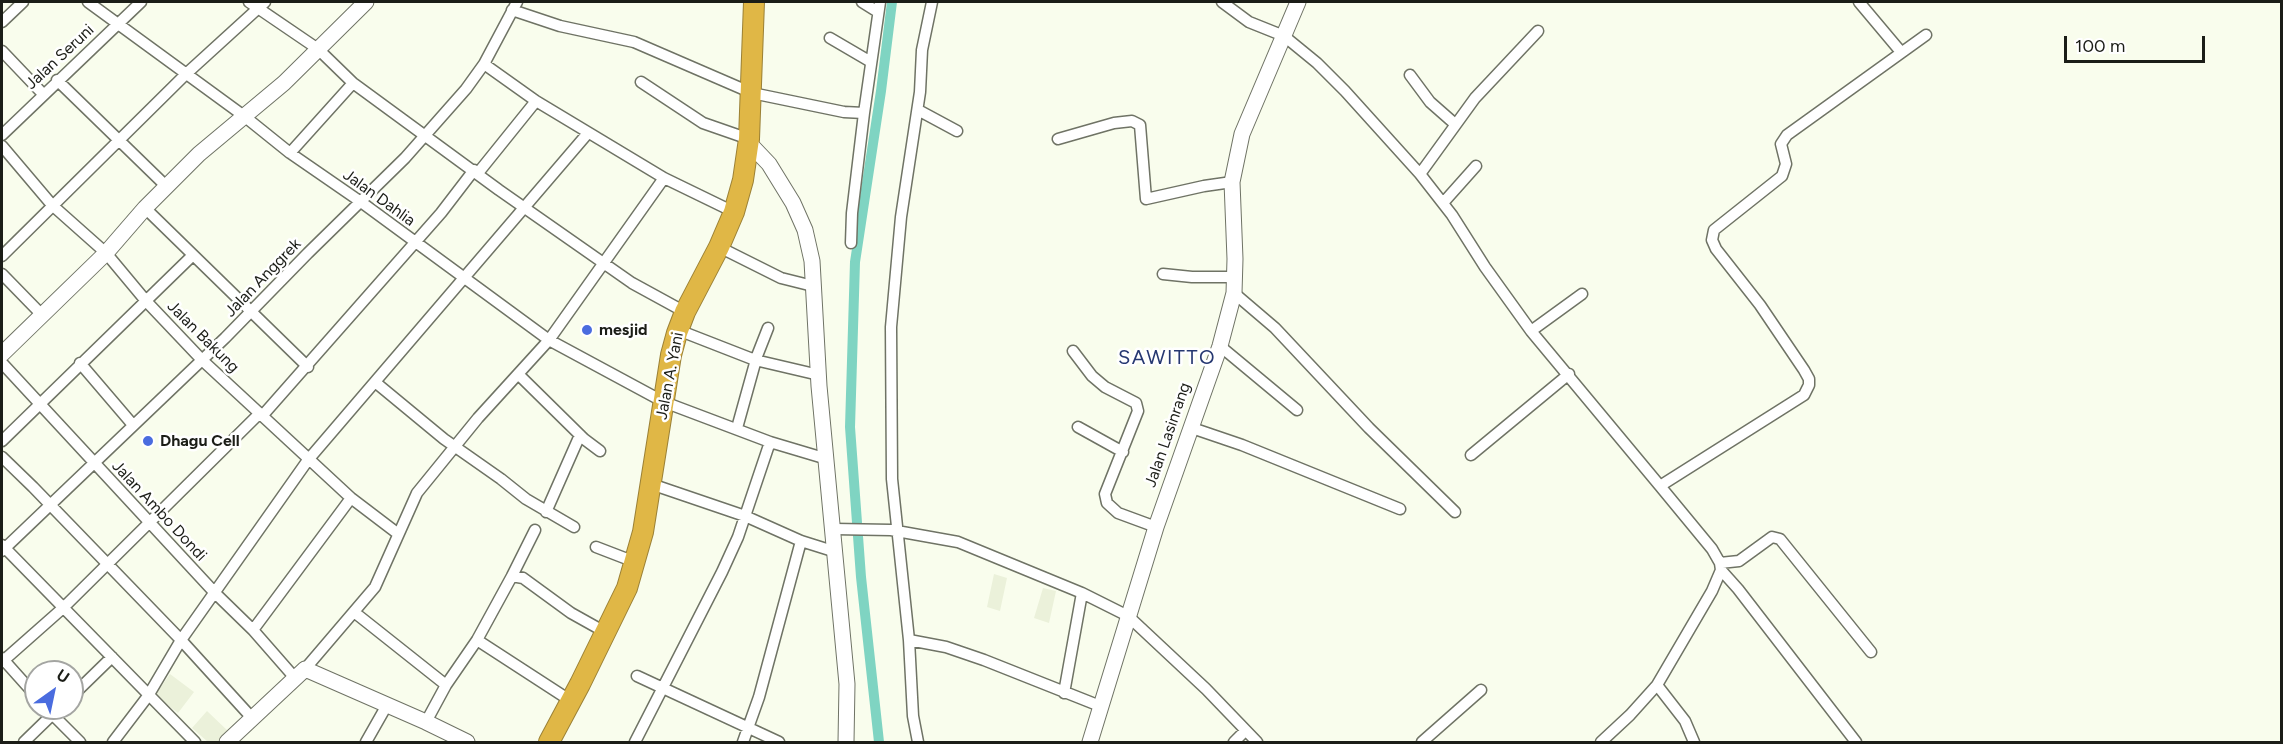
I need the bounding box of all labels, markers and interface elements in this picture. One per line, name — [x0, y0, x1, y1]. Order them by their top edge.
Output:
street label: Jalan Seruni — [22, 20, 98, 94]
scale bar — [2067, 24, 2208, 62]
text: 100 m — [2075, 35, 2125, 57]
street label: Jalan Dahlia — [339, 165, 419, 231]
street label: Jalan Anggrek — [221, 235, 305, 321]
street label: Jalan Bakung — [163, 297, 243, 377]
place label: mesjid — [599, 320, 648, 340]
marker: mesjid — [580, 323, 594, 337]
street label: Jalan A. Yani — [652, 331, 688, 421]
district label: SAWITTO — [1118, 346, 1216, 370]
street label: Jalan Lasinrang — [1141, 380, 1195, 490]
place label: Dhagu Cell — [160, 431, 240, 451]
marker: Dhagu Cell — [141, 434, 155, 448]
street label: Jalan Ambo Dondi — [108, 457, 210, 565]
north arrow — [24, 660, 84, 720]
text: U — [53, 665, 73, 687]

